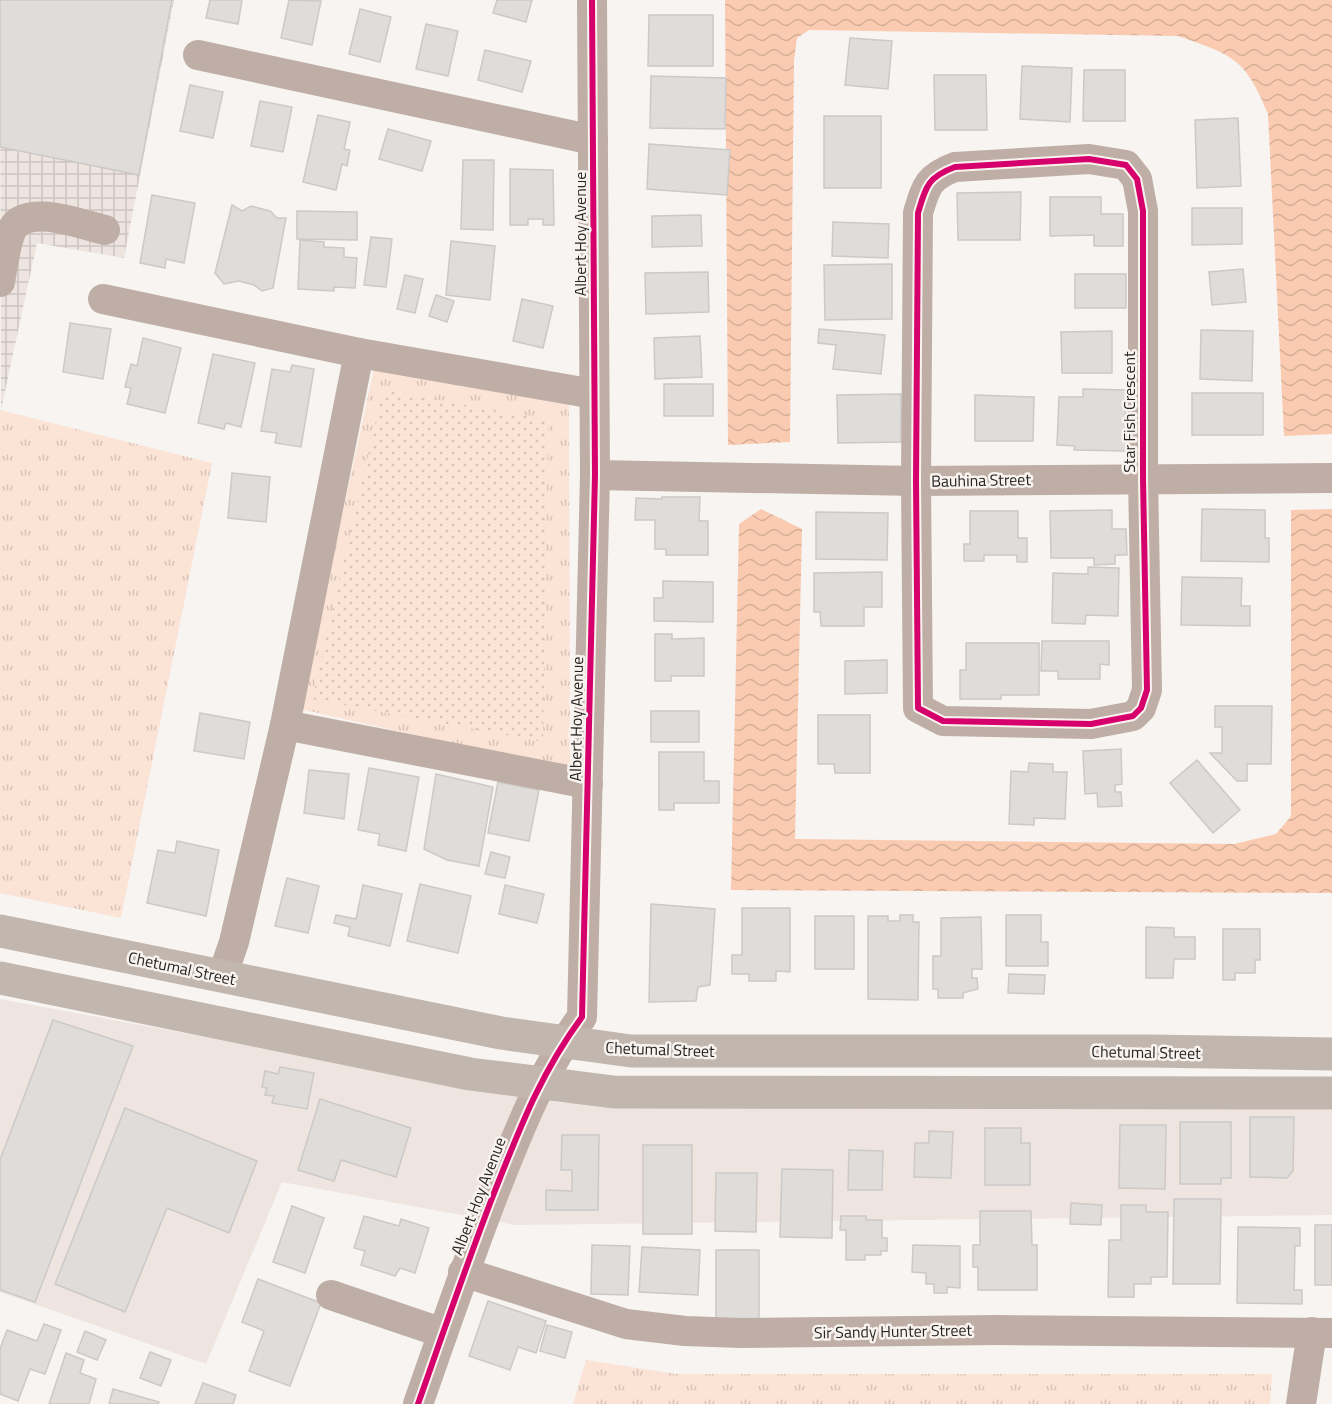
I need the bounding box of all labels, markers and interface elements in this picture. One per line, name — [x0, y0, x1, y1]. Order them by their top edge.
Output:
street label: Albert Hoy Avenue — [568, 172, 592, 296]
street label: Star Fish Crescent — [1117, 351, 1141, 473]
street label: Bauhina Street — [931, 467, 1032, 493]
street label: Albert Hoy Avenue — [563, 656, 589, 782]
street label: Chetumal Street — [126, 945, 238, 991]
street label: Chetumal Street — [605, 1035, 715, 1063]
street label: Chetumal Street — [1091, 1039, 1201, 1065]
street label: Albert Hoy Avenue — [444, 1133, 512, 1259]
street label: Sir Sandy Hunter Street — [814, 1318, 973, 1344]

